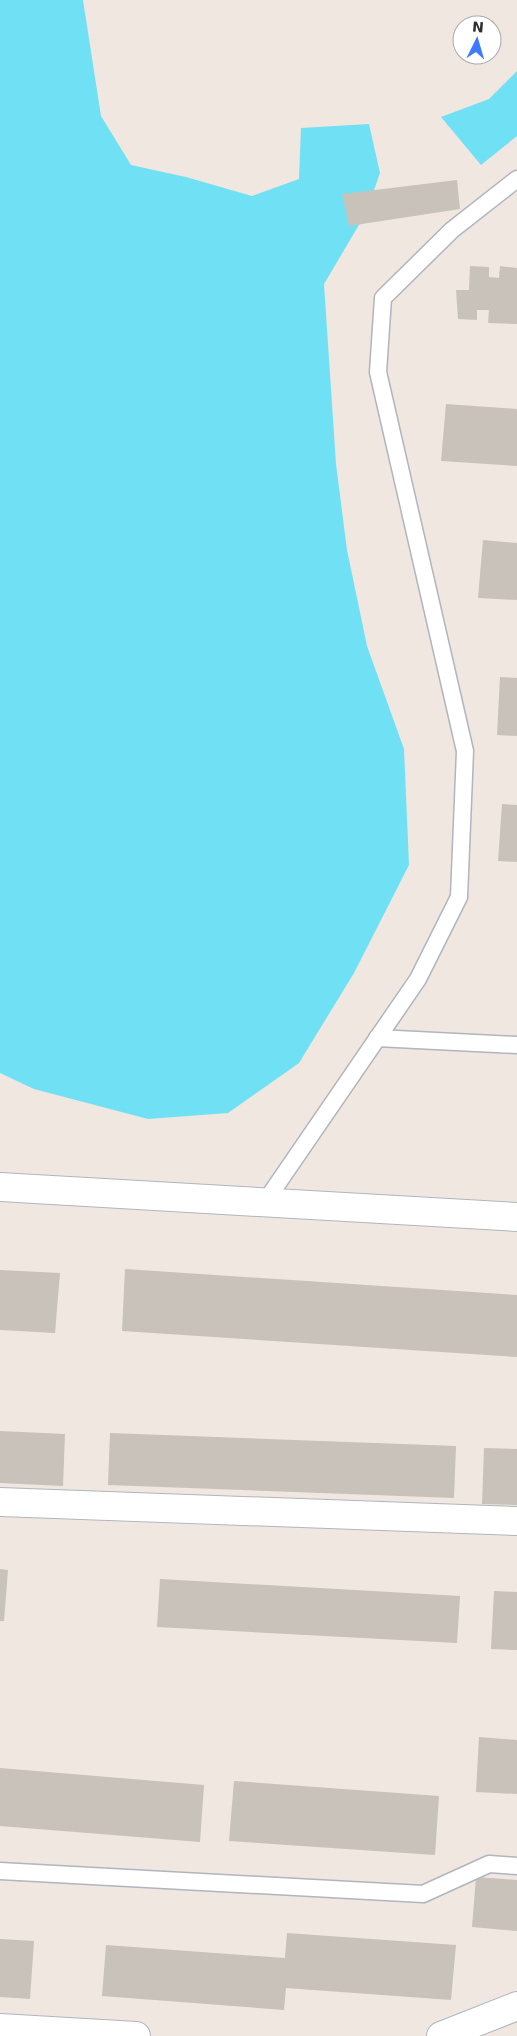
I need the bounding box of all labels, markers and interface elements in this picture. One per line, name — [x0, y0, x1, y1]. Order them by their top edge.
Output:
north arrow — [452, 15, 502, 65]
text: N — [472, 19, 485, 36]

